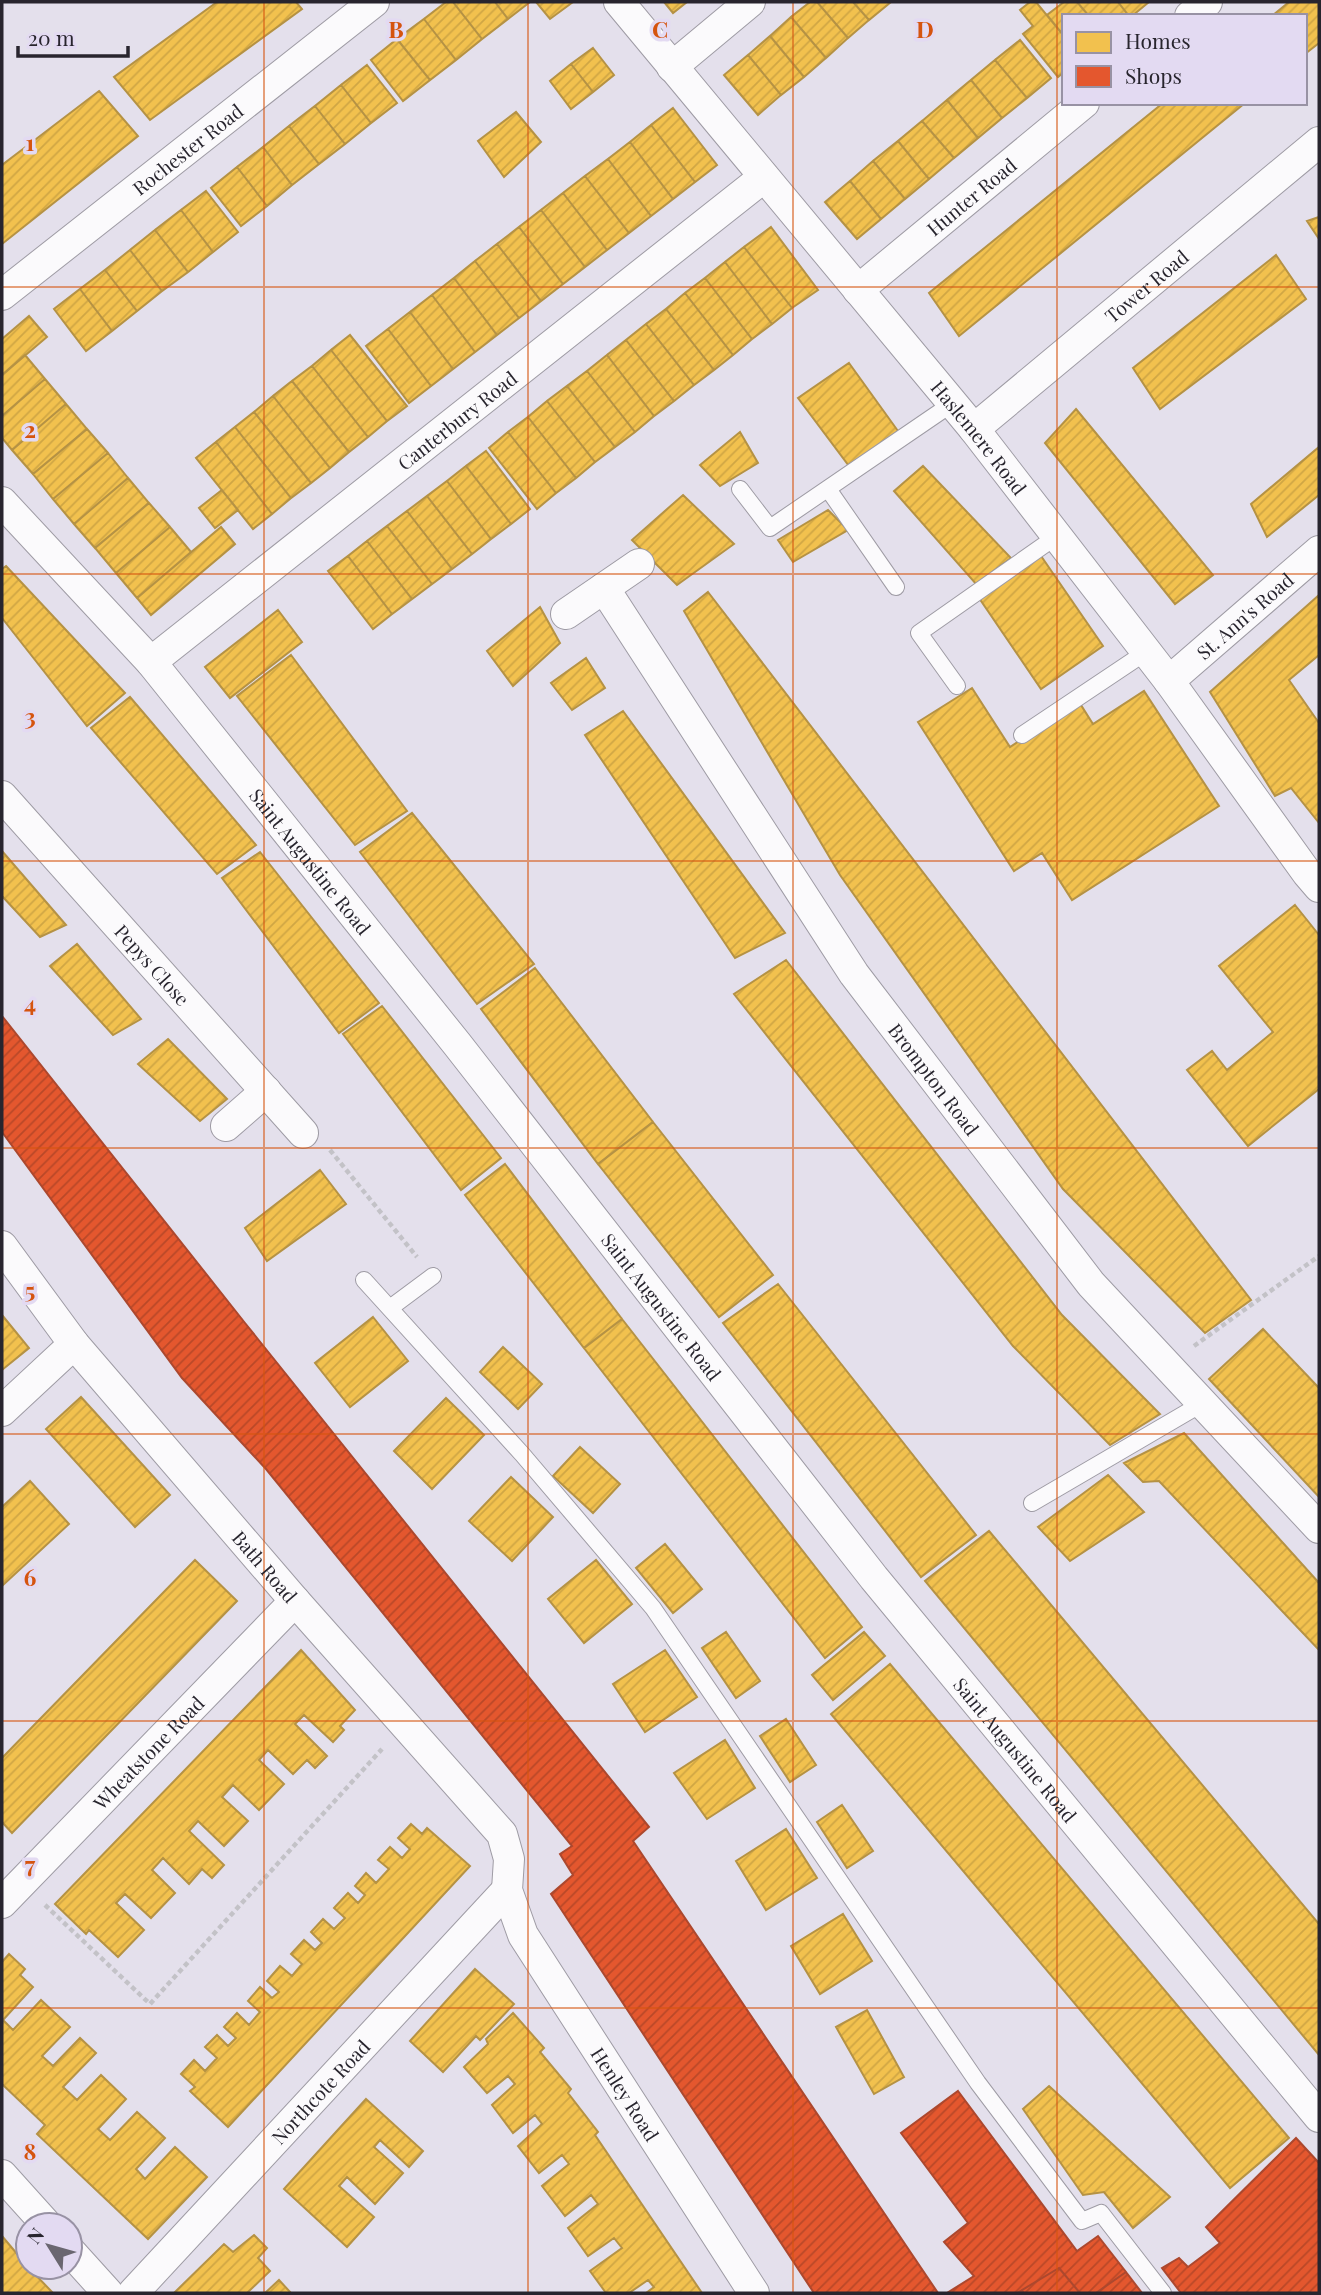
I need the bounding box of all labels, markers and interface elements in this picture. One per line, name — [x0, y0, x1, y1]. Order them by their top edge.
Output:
text: B — [388, 13, 404, 44]
text: C — [652, 13, 668, 44]
text: D — [916, 13, 934, 44]
scale bar — [18, 14, 128, 58]
legend — [1062, 14, 1307, 105]
text: 20 m — [28, 23, 75, 51]
text: Homes — [1125, 26, 1191, 54]
text: Shops — [1125, 61, 1182, 89]
street label: Rochester Road — [127, 97, 248, 201]
text: 1 — [26, 126, 35, 157]
street label: Hunter Road — [921, 152, 1022, 241]
street label: Tower Road — [1099, 243, 1193, 328]
street label: Canterbury Road — [392, 365, 522, 475]
street label: Haslemere Road — [926, 375, 1033, 500]
text: 2 — [24, 413, 36, 444]
street label: St. Ann's Road — [1191, 566, 1299, 665]
text: 3 — [24, 700, 36, 731]
street label: Saint Augustine Road — [244, 783, 377, 940]
street label: Pepys Close — [109, 918, 196, 1011]
text: 4 — [24, 987, 36, 1018]
street label: Brompton Road — [883, 1018, 985, 1140]
street label: Saint Augustine Road — [596, 1227, 728, 1386]
text: 5 — [25, 1274, 35, 1305]
street label: Bath Road — [227, 1525, 304, 1608]
text: 6 — [24, 1561, 37, 1592]
street label: Saint Augustine Road — [948, 1672, 1083, 1827]
street label: Wheatstone Road — [86, 1690, 209, 1815]
text: 7 — [25, 1848, 36, 1879]
street label: Northcote Road — [265, 2034, 375, 2149]
street label: Henley Road — [586, 2042, 665, 2146]
text: 8 — [24, 2135, 36, 2166]
north arrow — [14, 2211, 84, 2281]
text: N — [20, 2222, 49, 2248]

